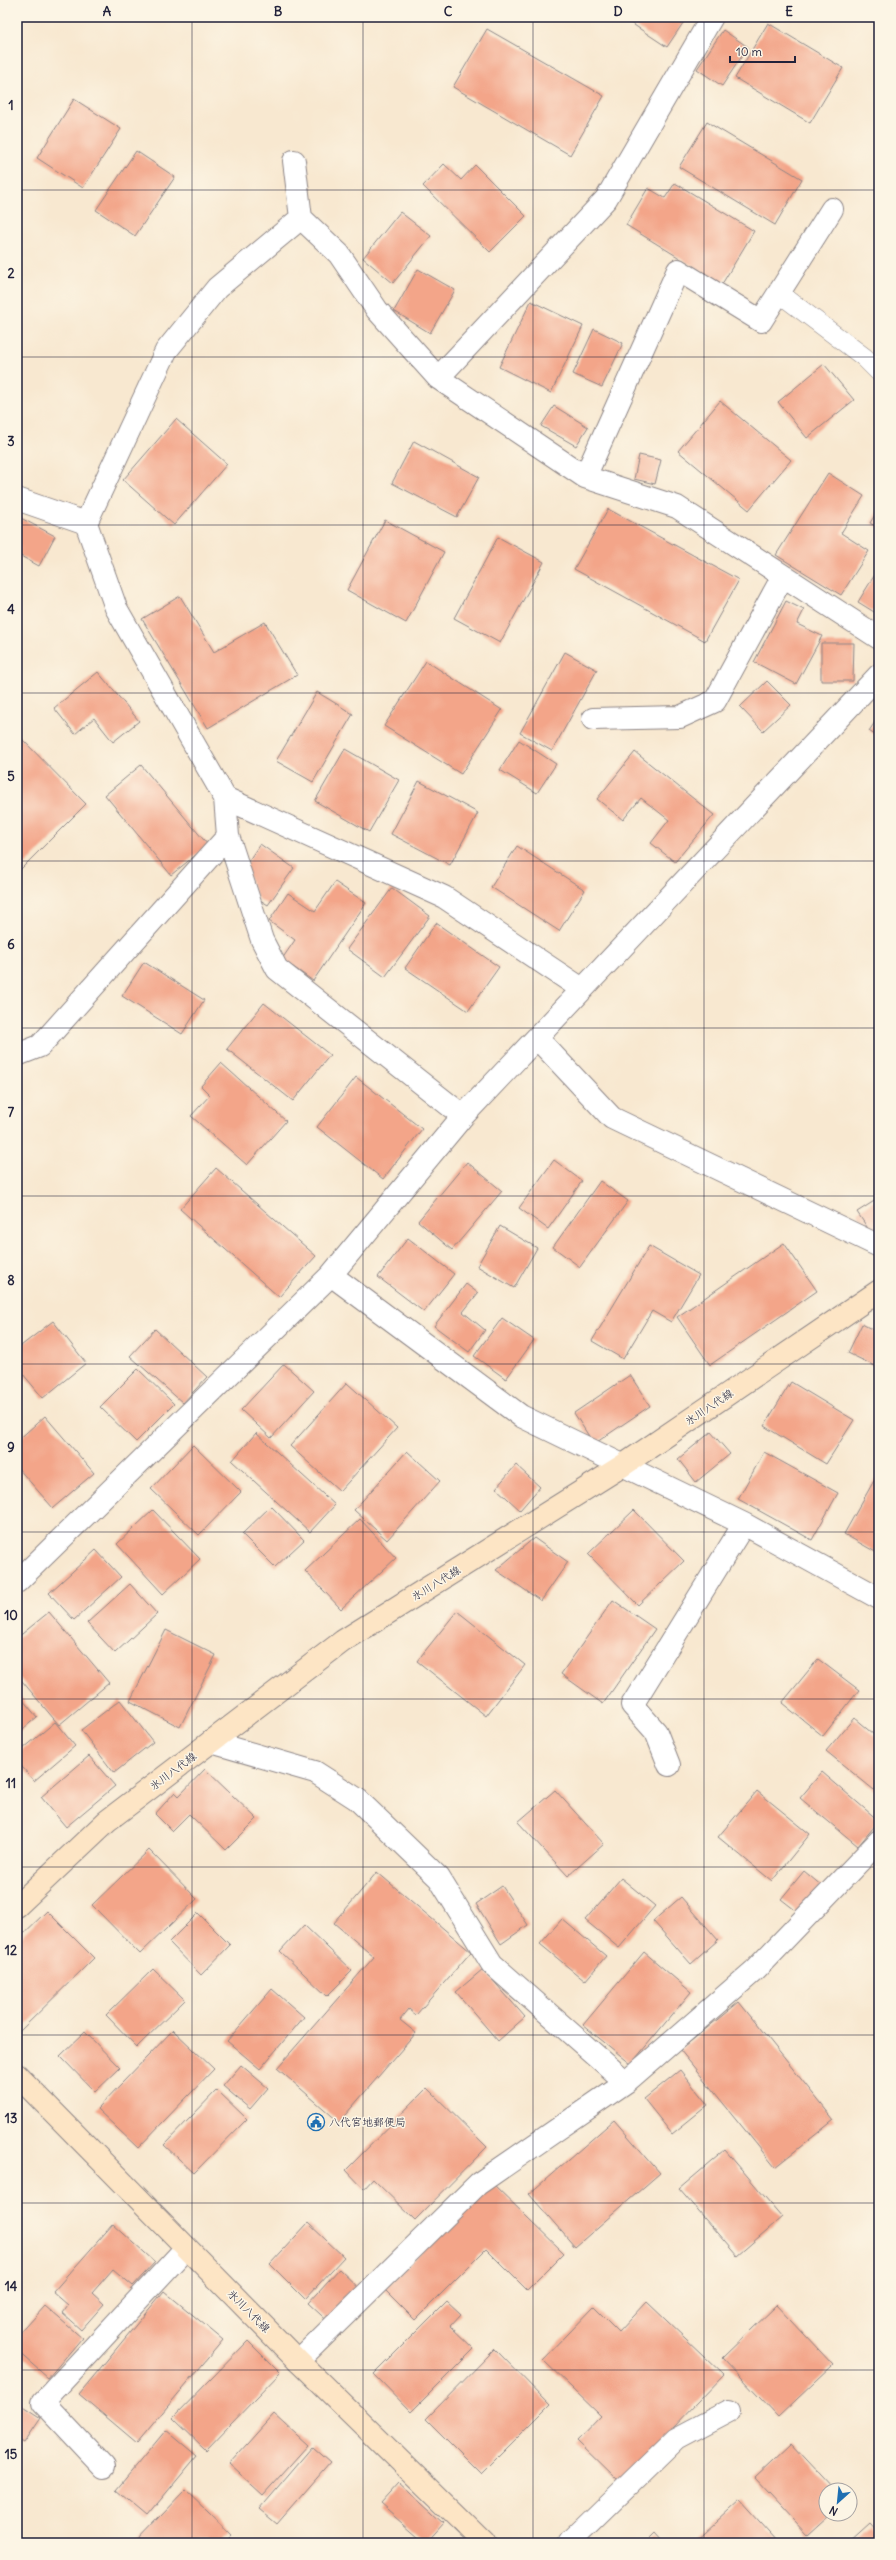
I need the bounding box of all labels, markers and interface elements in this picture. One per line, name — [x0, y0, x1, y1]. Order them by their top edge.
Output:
text: A — [103, 3, 112, 20]
text: B — [274, 3, 283, 20]
text: C — [444, 3, 453, 20]
text: D — [613, 3, 623, 20]
text: E — [785, 3, 793, 20]
scale bar — [730, 38, 795, 64]
text: 10 m — [736, 44, 763, 59]
text: 1 — [8, 97, 14, 114]
text: 2 — [7, 265, 15, 282]
text: 3 — [7, 433, 15, 450]
text: 4 — [7, 601, 15, 618]
text: 5 — [7, 768, 15, 785]
text: 6 — [7, 936, 15, 953]
text: 7 — [8, 1104, 15, 1121]
text: 8 — [7, 1272, 15, 1289]
street label: 氷川八代線 — [682, 1386, 736, 1428]
text: 9 — [7, 1439, 15, 1456]
street label: 氷川八代線 — [409, 1562, 463, 1604]
text: 10 — [4, 1607, 18, 1624]
street label: 氷川八代線 — [147, 1749, 199, 1793]
text: 11 — [6, 1775, 16, 1792]
text: 12 — [5, 1942, 17, 1959]
text: 13 — [5, 2110, 17, 2127]
public building icon: 八代宮地郵便局 — [306, 2112, 326, 2132]
place label: 八代宮地郵便局 — [329, 2115, 406, 2129]
text: 14 — [5, 2278, 18, 2295]
street label: 氷川八代線 — [225, 2287, 273, 2335]
text: 15 — [5, 2446, 18, 2463]
north arrow — [818, 2482, 858, 2522]
text: N — [827, 2503, 840, 2519]

